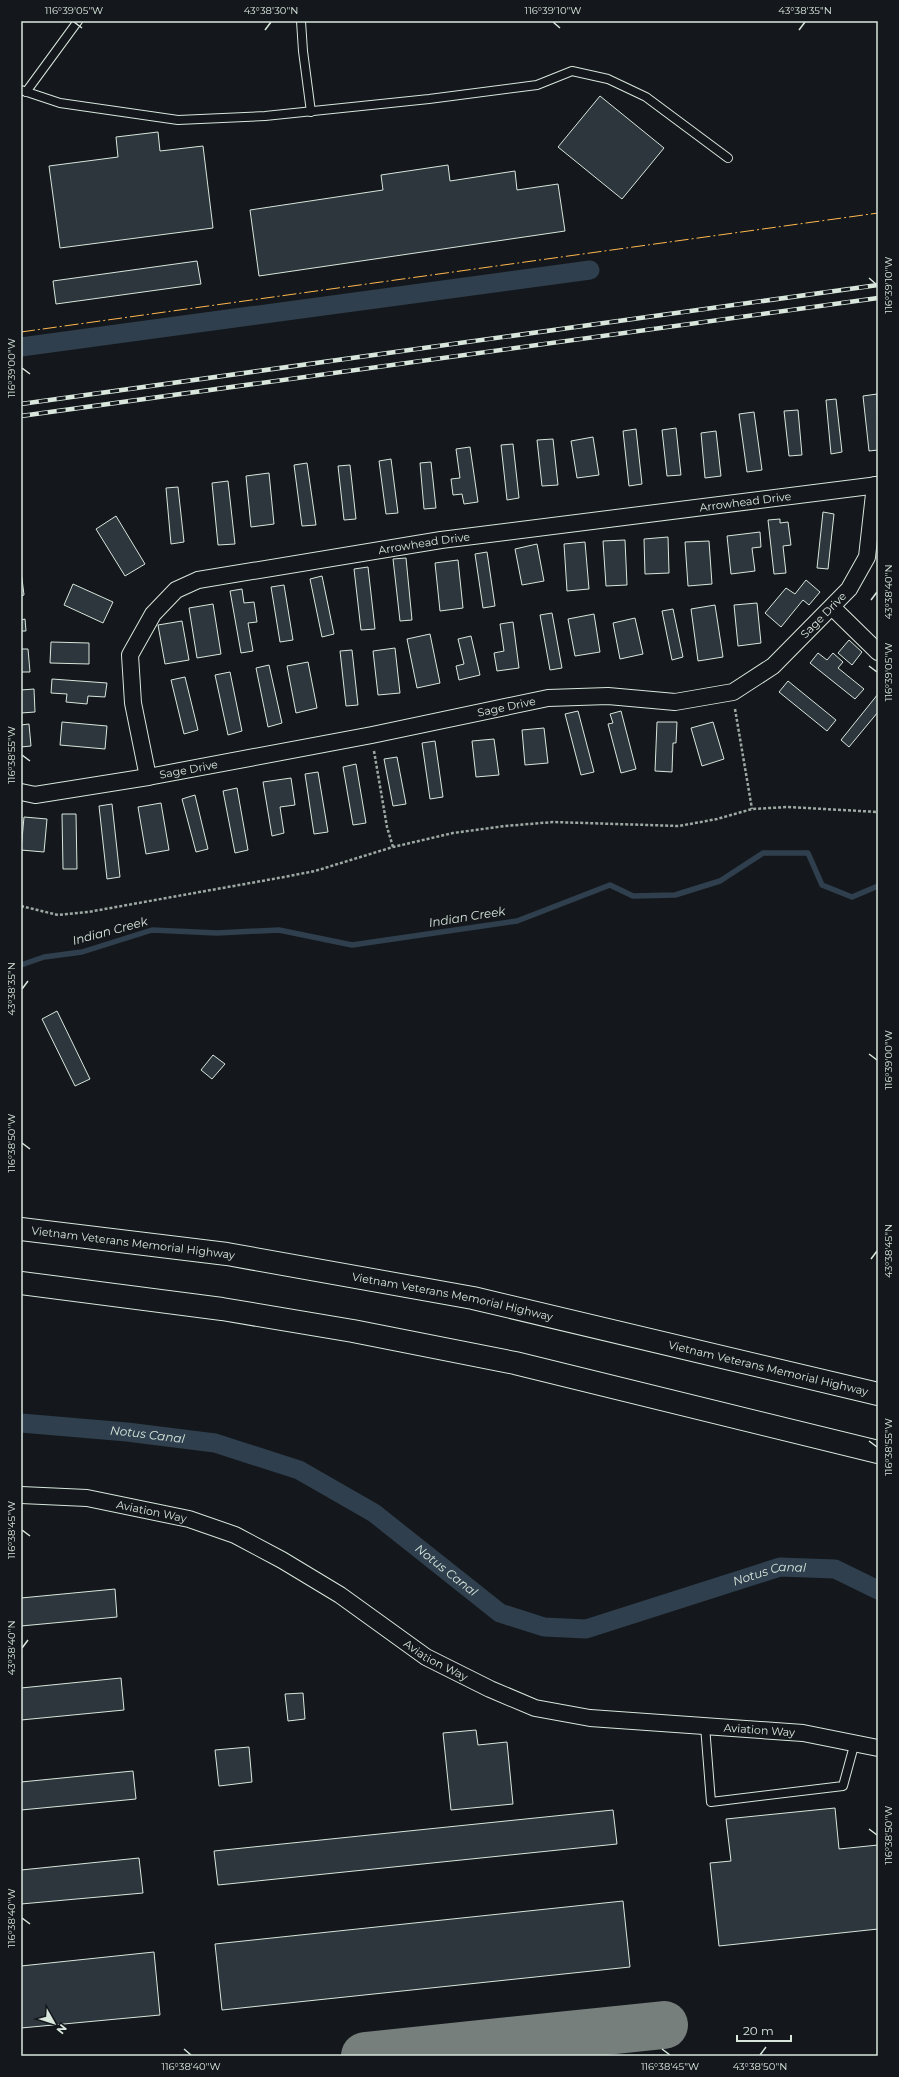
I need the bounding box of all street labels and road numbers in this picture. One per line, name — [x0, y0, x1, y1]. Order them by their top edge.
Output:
street label: Arrowhead Drive — [699, 489, 792, 514]
street label: Arrowhead Drive — [377, 529, 471, 557]
street label: Sage Drive — [798, 589, 849, 641]
street label: Sage Drive — [476, 694, 537, 720]
street label: Sage Drive — [158, 757, 219, 782]
street label: Vietnam Veterans Memorial Highway — [31, 1223, 236, 1262]
street label: Vietnam Veterans Memorial Highway — [351, 1269, 554, 1324]
street label: Vietnam Veterans Memorial Highway — [667, 1338, 870, 1398]
street label: Aviation Way — [115, 1497, 188, 1525]
street label: Aviation Way — [401, 1636, 470, 1684]
street label: Aviation Way — [723, 1720, 796, 1739]

